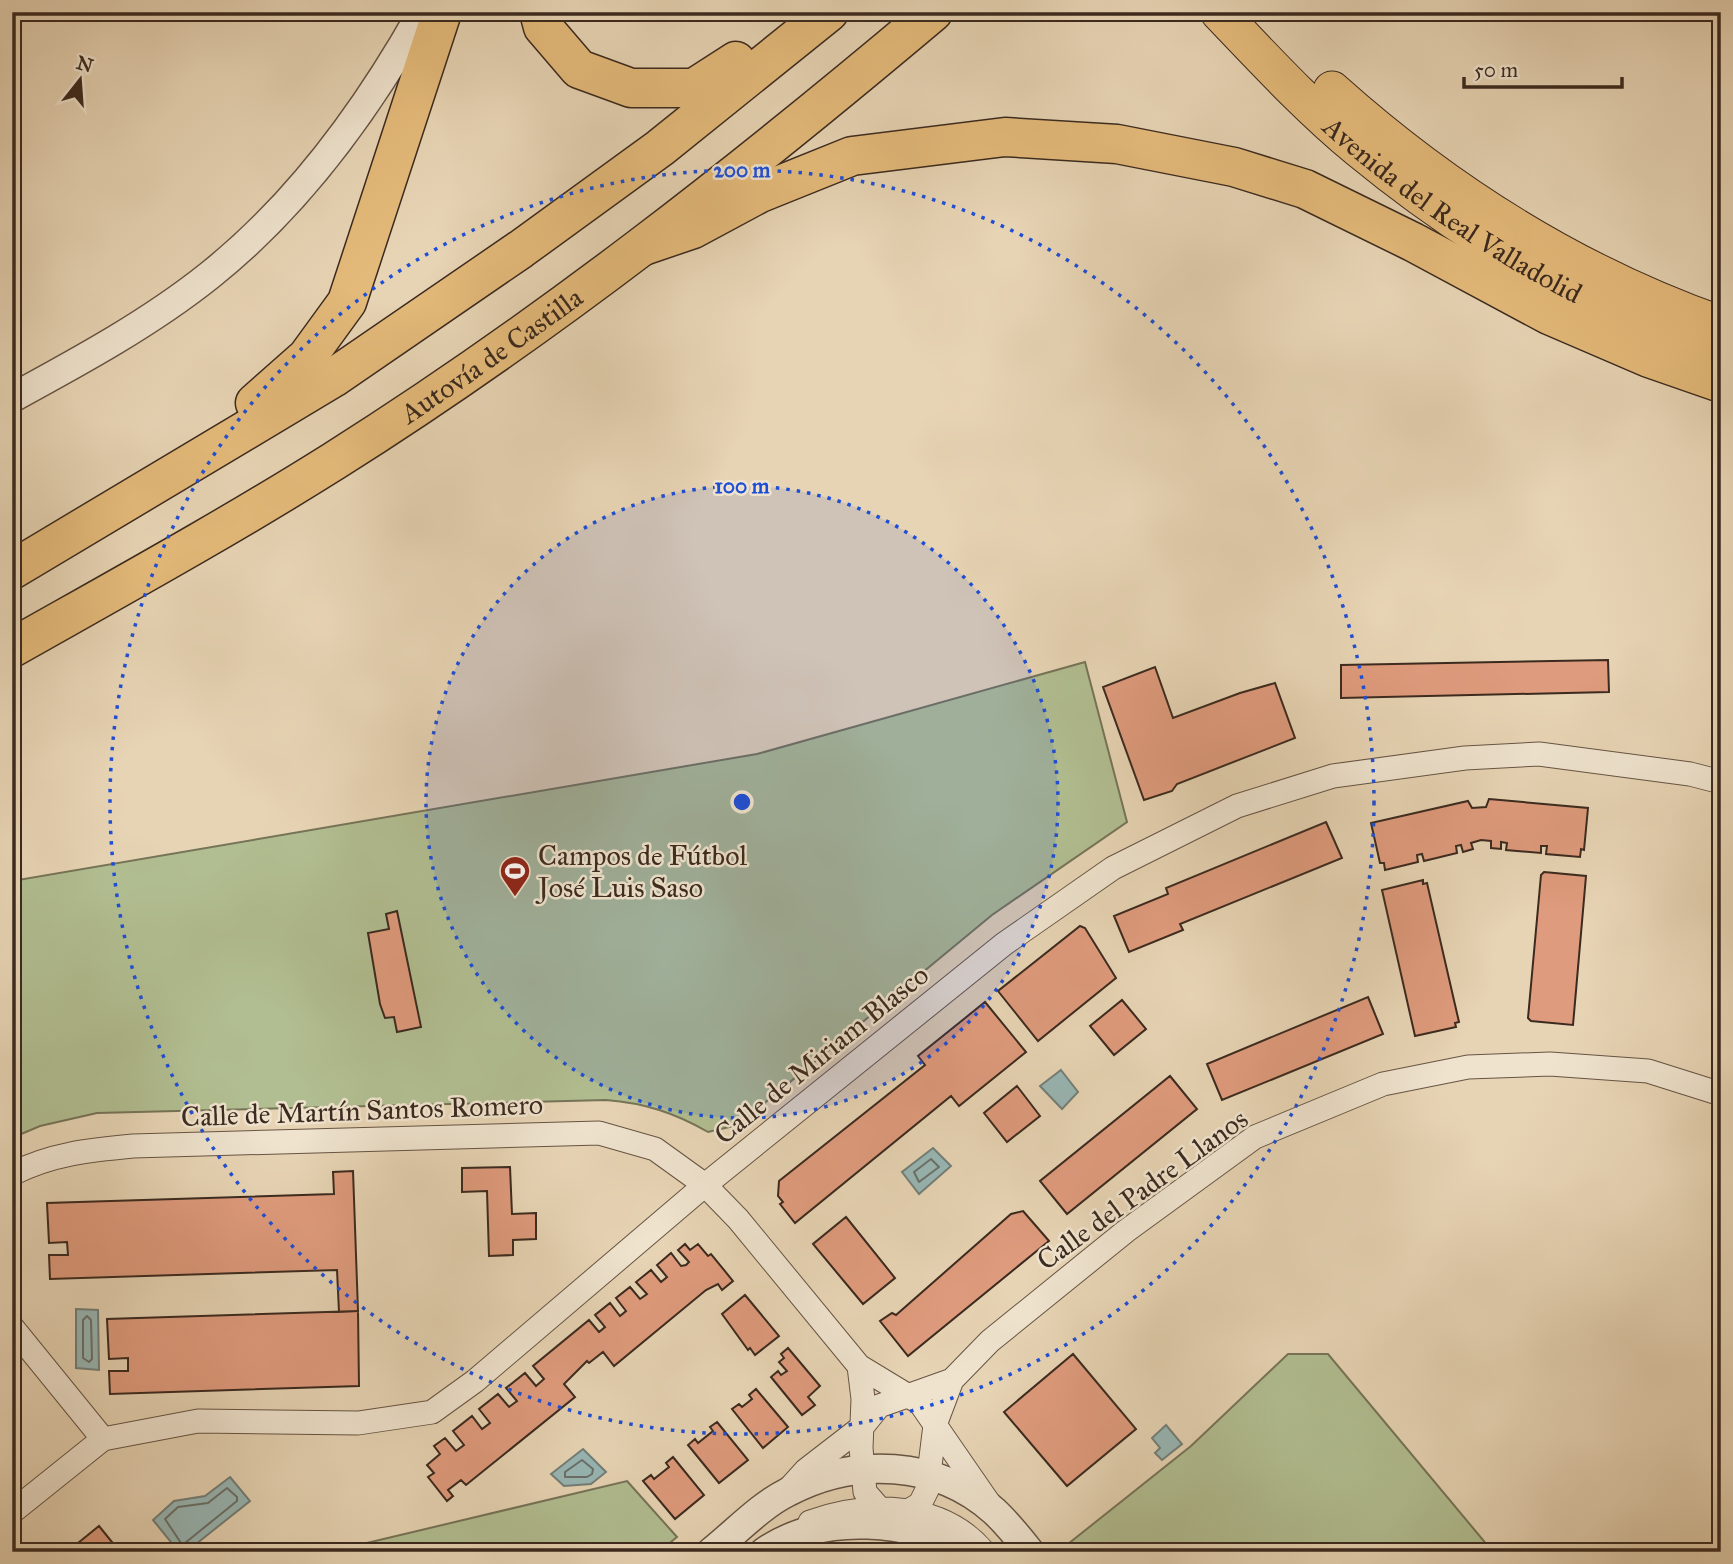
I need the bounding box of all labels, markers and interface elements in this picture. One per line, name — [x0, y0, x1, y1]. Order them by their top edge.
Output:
north arrow — [46, 46, 116, 116]
scale bar — [1464, 46, 1621, 90]
text: N — [74, 51, 96, 78]
text: 50 m — [1474, 57, 1519, 83]
street label: Avenida del Real Valladolid — [1315, 109, 1588, 311]
text: 200 m — [714, 157, 771, 183]
street label: Autovía de Castilla — [393, 280, 590, 432]
text: 100 m — [715, 473, 770, 499]
centre of rings — [730, 790, 754, 814]
place label: Campos de Fútbol José Luis Saso — [535, 838, 747, 905]
sports icon: Campos de Fútbol José Luis Saso — [498, 854, 532, 898]
street label: Calle de Miriam Blasco — [707, 957, 936, 1152]
street label: Calle de Martín Santos Romero — [180, 1087, 544, 1134]
street label: Calle del Padre Llanos — [1030, 1101, 1255, 1278]

